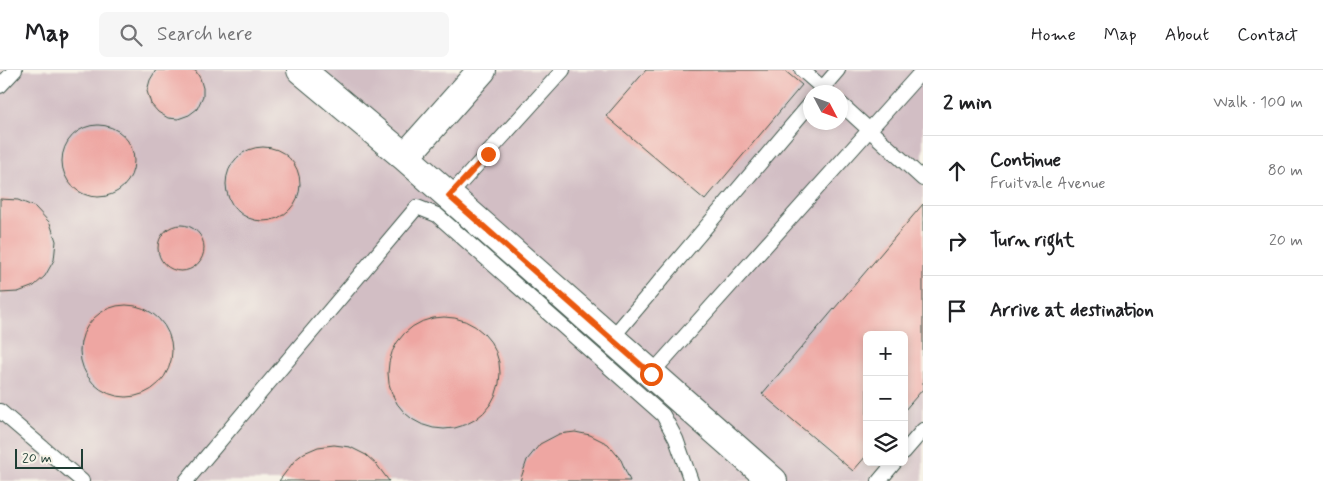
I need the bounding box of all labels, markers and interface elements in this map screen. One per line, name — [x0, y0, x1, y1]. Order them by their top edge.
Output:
search box — [99, 12, 449, 57]
text: Map — [25, 19, 69, 50]
icon: search — [117, 21, 145, 49]
text: Search here — [157, 22, 253, 47]
text: Home — [1031, 23, 1076, 47]
text: Map — [1104, 23, 1137, 47]
text: About — [1165, 23, 1209, 47]
text: Contact — [1237, 23, 1298, 47]
north arrow — [803, 85, 848, 130]
text: 2 min — [943, 89, 992, 117]
text: Walk · 100 m — [1213, 92, 1303, 113]
route end — [477, 143, 500, 166]
text: Continue — [990, 148, 1061, 173]
icon: ahead — [943, 157, 971, 185]
text: 80 m — [1268, 160, 1303, 181]
text: Fruitvale Avenue — [990, 173, 1105, 194]
icon: right — [943, 227, 971, 255]
text: Turn right — [990, 228, 1074, 253]
text: 20 m — [1269, 230, 1303, 251]
icon: arrive — [943, 297, 971, 325]
text: Arrive at destination — [990, 298, 1154, 323]
map controls — [863, 331, 908, 466]
button: + — [863, 331, 908, 376]
route start — [640, 363, 663, 386]
button: − — [863, 376, 908, 421]
button: layers — [863, 421, 908, 466]
scale bar — [15, 446, 82, 469]
text: 20 m — [22, 449, 52, 467]

